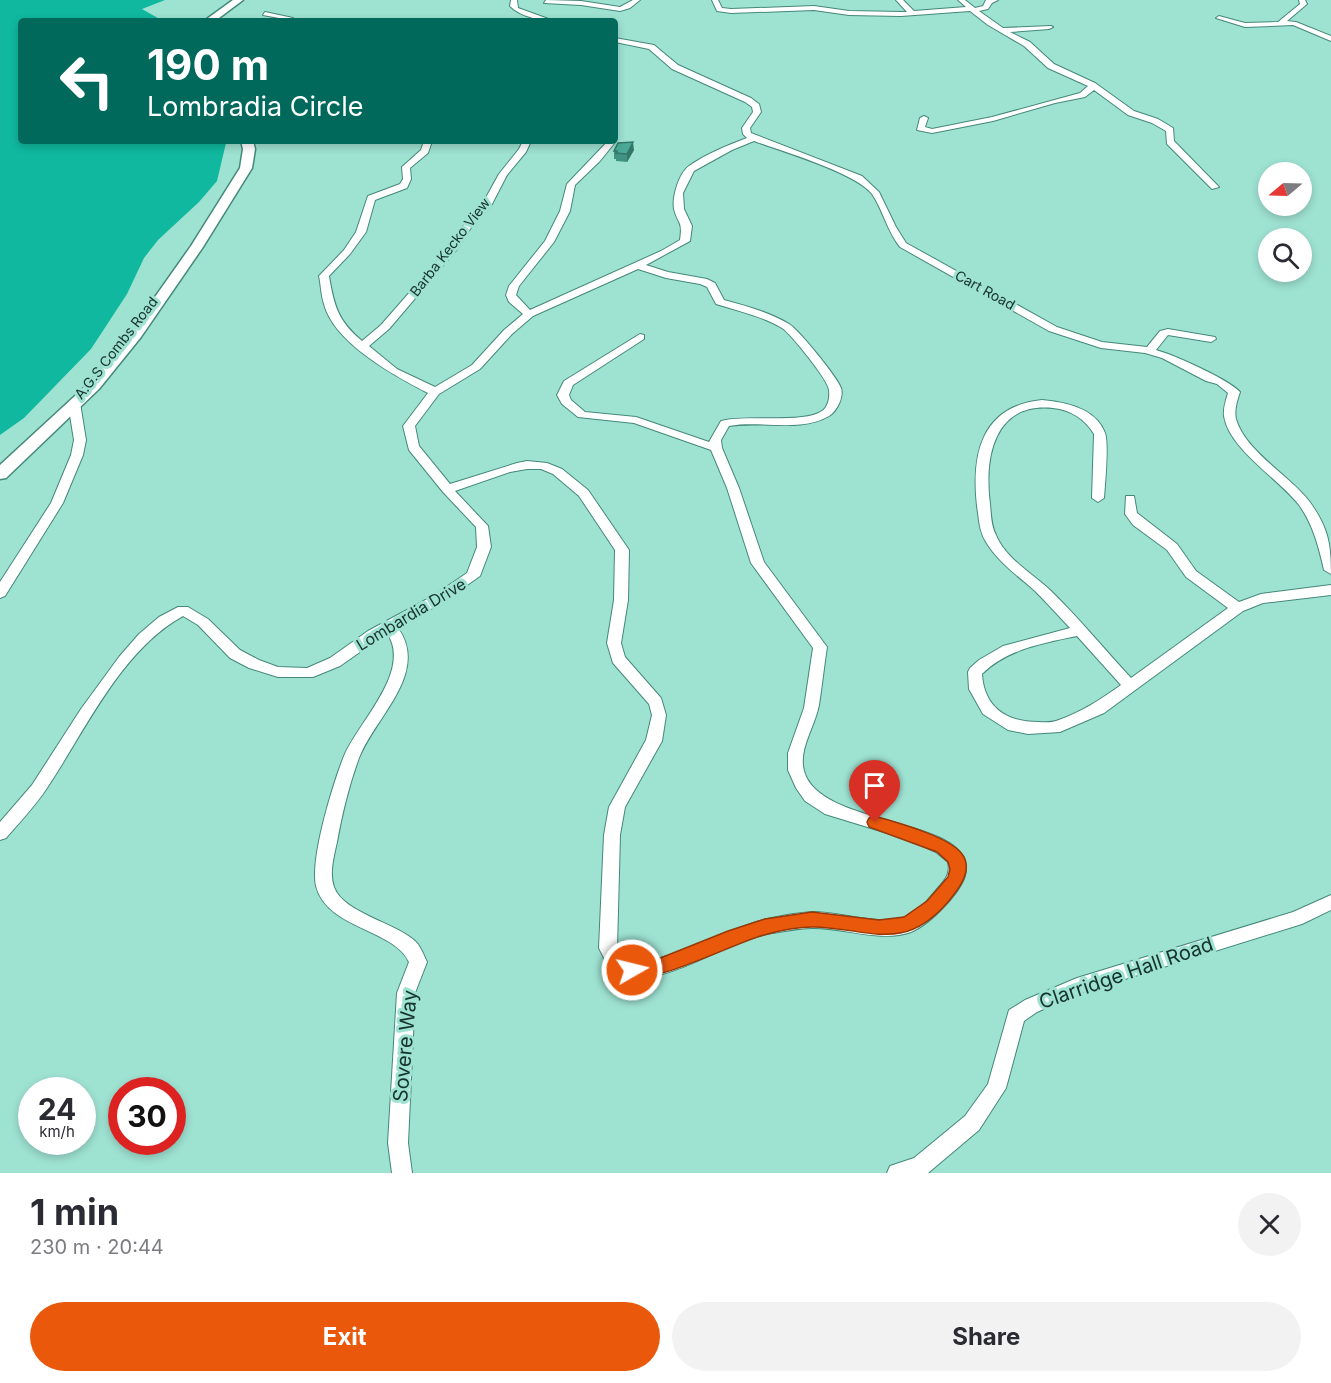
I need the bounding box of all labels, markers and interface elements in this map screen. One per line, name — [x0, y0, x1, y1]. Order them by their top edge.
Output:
text: 190 m — [147, 39, 269, 90]
icon: left — [48, 42, 126, 120]
text: Lombradia Circle — [147, 90, 363, 123]
north arrow — [1258, 162, 1312, 216]
map controls — [1258, 162, 1312, 282]
street label: Barba Kecko View — [406, 194, 493, 299]
button: search — [1258, 228, 1312, 282]
street label: Cart Road — [952, 266, 1018, 313]
street label: A.G.S Combs Road — [70, 293, 161, 402]
street label: Lombardia Drive — [353, 573, 469, 655]
pin — [849, 760, 900, 822]
icon: arrive — [858, 769, 891, 802]
street label: Clarridge Hall Road — [1036, 932, 1216, 1014]
position arrow — [600, 938, 664, 1002]
street label: Sovere Way — [388, 989, 422, 1103]
speed limit sign: 30 — [108, 1077, 186, 1155]
text: 24 — [38, 1091, 76, 1127]
text: km/h — [39, 1122, 75, 1141]
text: 1 min — [30, 1190, 119, 1234]
button: close — [1238, 1193, 1301, 1256]
text: 230 m · 20:44 — [30, 1235, 164, 1259]
button: Exit — [30, 1302, 660, 1371]
button: Share — [672, 1302, 1301, 1371]

